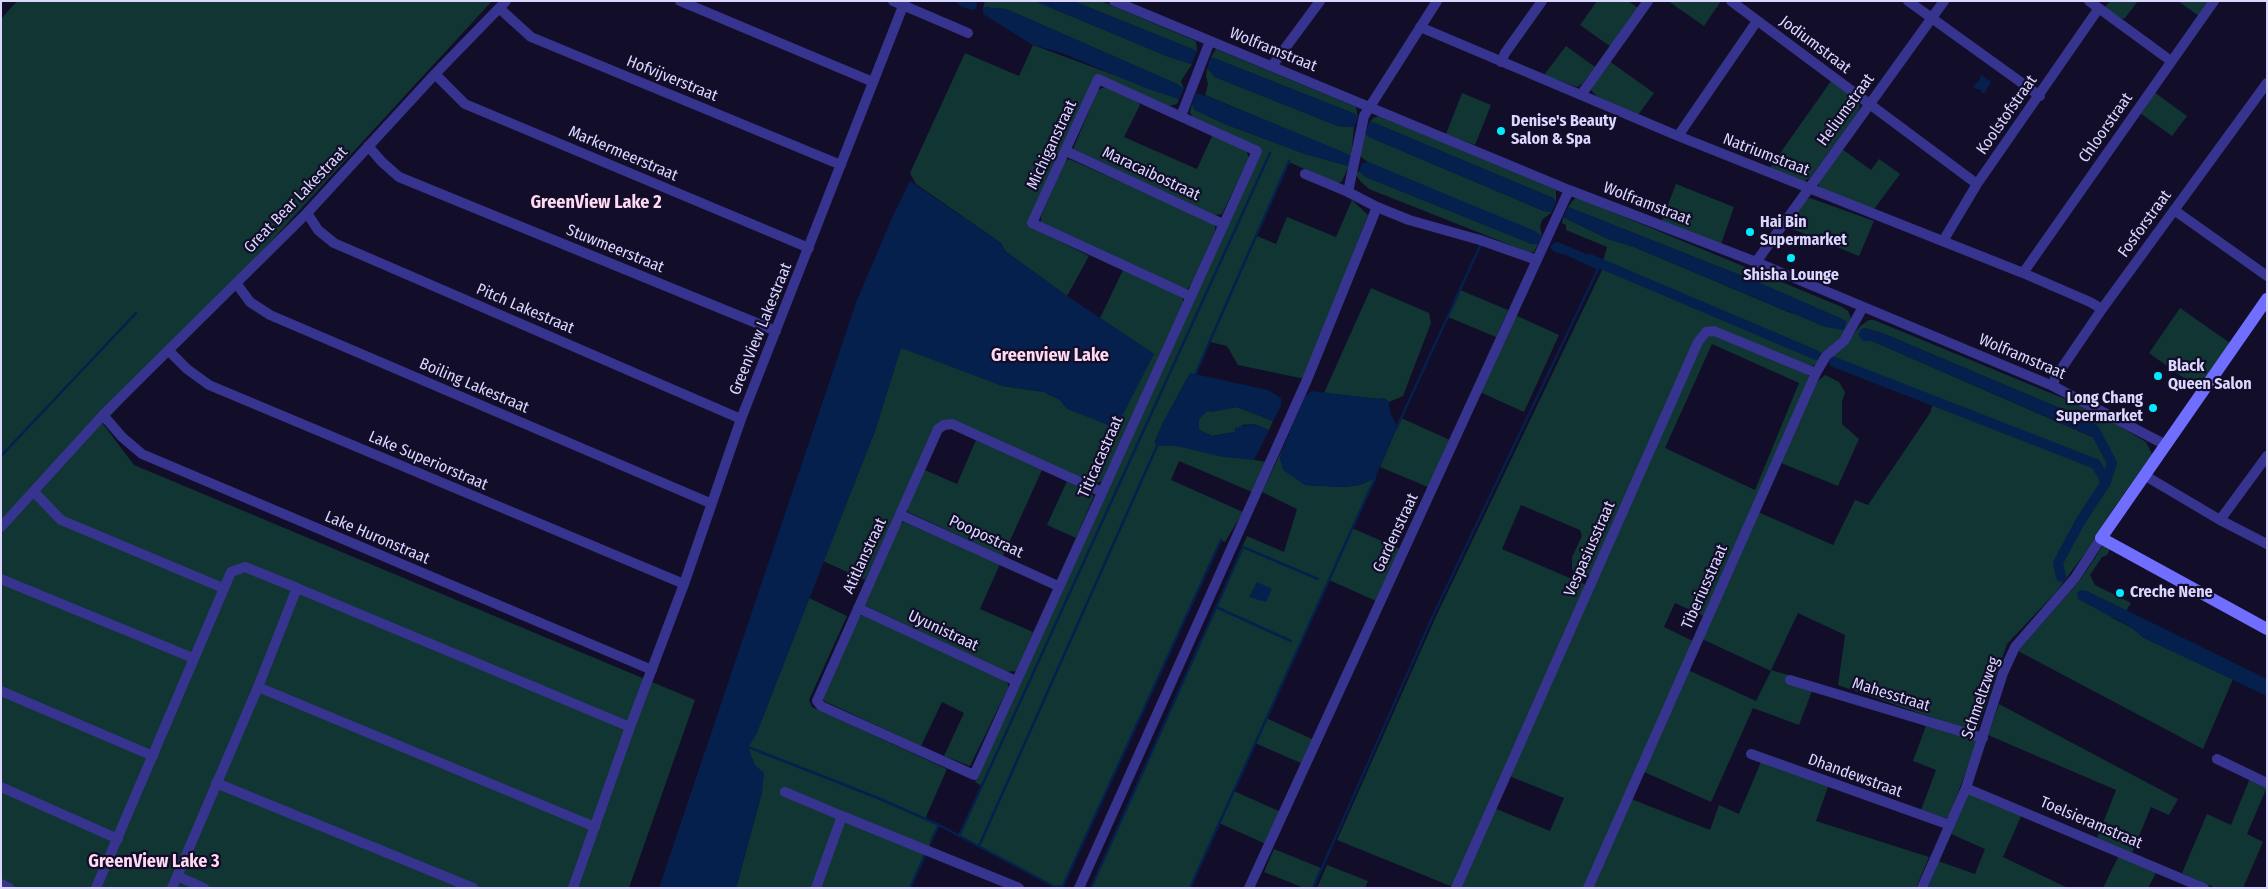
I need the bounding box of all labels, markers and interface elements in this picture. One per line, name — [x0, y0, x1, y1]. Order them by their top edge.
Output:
street label: Jodiumstraat — [1776, 12, 1854, 78]
street label: Wolframstraat — [1226, 24, 1320, 76]
street label: Hofvijverstraat — [624, 52, 720, 106]
street label: Heliumstraat — [1813, 70, 1879, 150]
street label: Koolstofstraat — [1973, 72, 2041, 158]
street label: Chloorstraat — [2075, 89, 2137, 167]
street label: Michiganstraat — [1023, 97, 1081, 193]
place label: Denise's Beauty Salon & Spa — [1511, 112, 1616, 150]
street label: Markermeerstraat — [565, 122, 681, 186]
marker: Denise's Beauty Salon & Spa — [1495, 125, 1507, 137]
street label: Natriumstraat — [1720, 130, 1812, 180]
street label: Great Bear Lakestraat — [240, 143, 352, 257]
street label: Maracaibostraat — [1099, 143, 1203, 205]
street label: Wolframstraat — [1600, 178, 1694, 230]
street label: Fosforstraat — [2114, 187, 2176, 261]
district label: GreenView Lake 2 — [530, 192, 662, 214]
place label: Hai Bin Supermarket — [1760, 213, 1847, 251]
street label: Stuwmeerstraat — [563, 221, 667, 277]
marker: Hai Bin Supermarket — [1744, 226, 1756, 238]
marker: Shisha Lounge — [1785, 252, 1797, 264]
street label: GreenView Lakestraat — [726, 260, 796, 398]
place label: Shisha Lounge — [1743, 266, 1839, 286]
street label: Pitch Lakestraat — [473, 280, 577, 338]
street label: Wolframstraat — [1976, 330, 2068, 384]
district label: Greenview Lake — [991, 345, 1109, 367]
street label: Boiling Lakestraat — [416, 354, 532, 418]
place label: Black Queen Salon — [2168, 357, 2252, 395]
marker: Black Queen Salon — [2152, 370, 2164, 382]
place label: Long Chang Supermarket — [2056, 389, 2143, 427]
marker: Long Chang Supermarket — [2147, 402, 2159, 414]
street label: Titicacastraat — [1074, 413, 1128, 501]
street label: Lake Superiorstraat — [365, 427, 491, 495]
street label: Gardenstraat — [1369, 490, 1423, 576]
street label: Vespasiusstraat — [1560, 498, 1620, 600]
street label: Lake Huronstraat — [322, 507, 432, 569]
street label: Poopostraat — [946, 511, 1026, 563]
street label: Atitlanstraat — [839, 515, 891, 597]
street label: Tiberiusstraat — [1678, 542, 1732, 632]
place label: Creche Nene — [2130, 583, 2213, 603]
marker: Creche Nene — [2114, 587, 2126, 599]
street label: Uyunistraat — [905, 606, 981, 656]
street label: Schmeltzweg — [1958, 655, 2004, 741]
street label: Mahesstraat — [1850, 674, 1932, 716]
street label: Dhandewstraat — [1805, 750, 1905, 802]
street label: Toelsieramstraat — [2037, 793, 2145, 853]
district label: GreenView Lake 3 — [88, 851, 220, 873]

